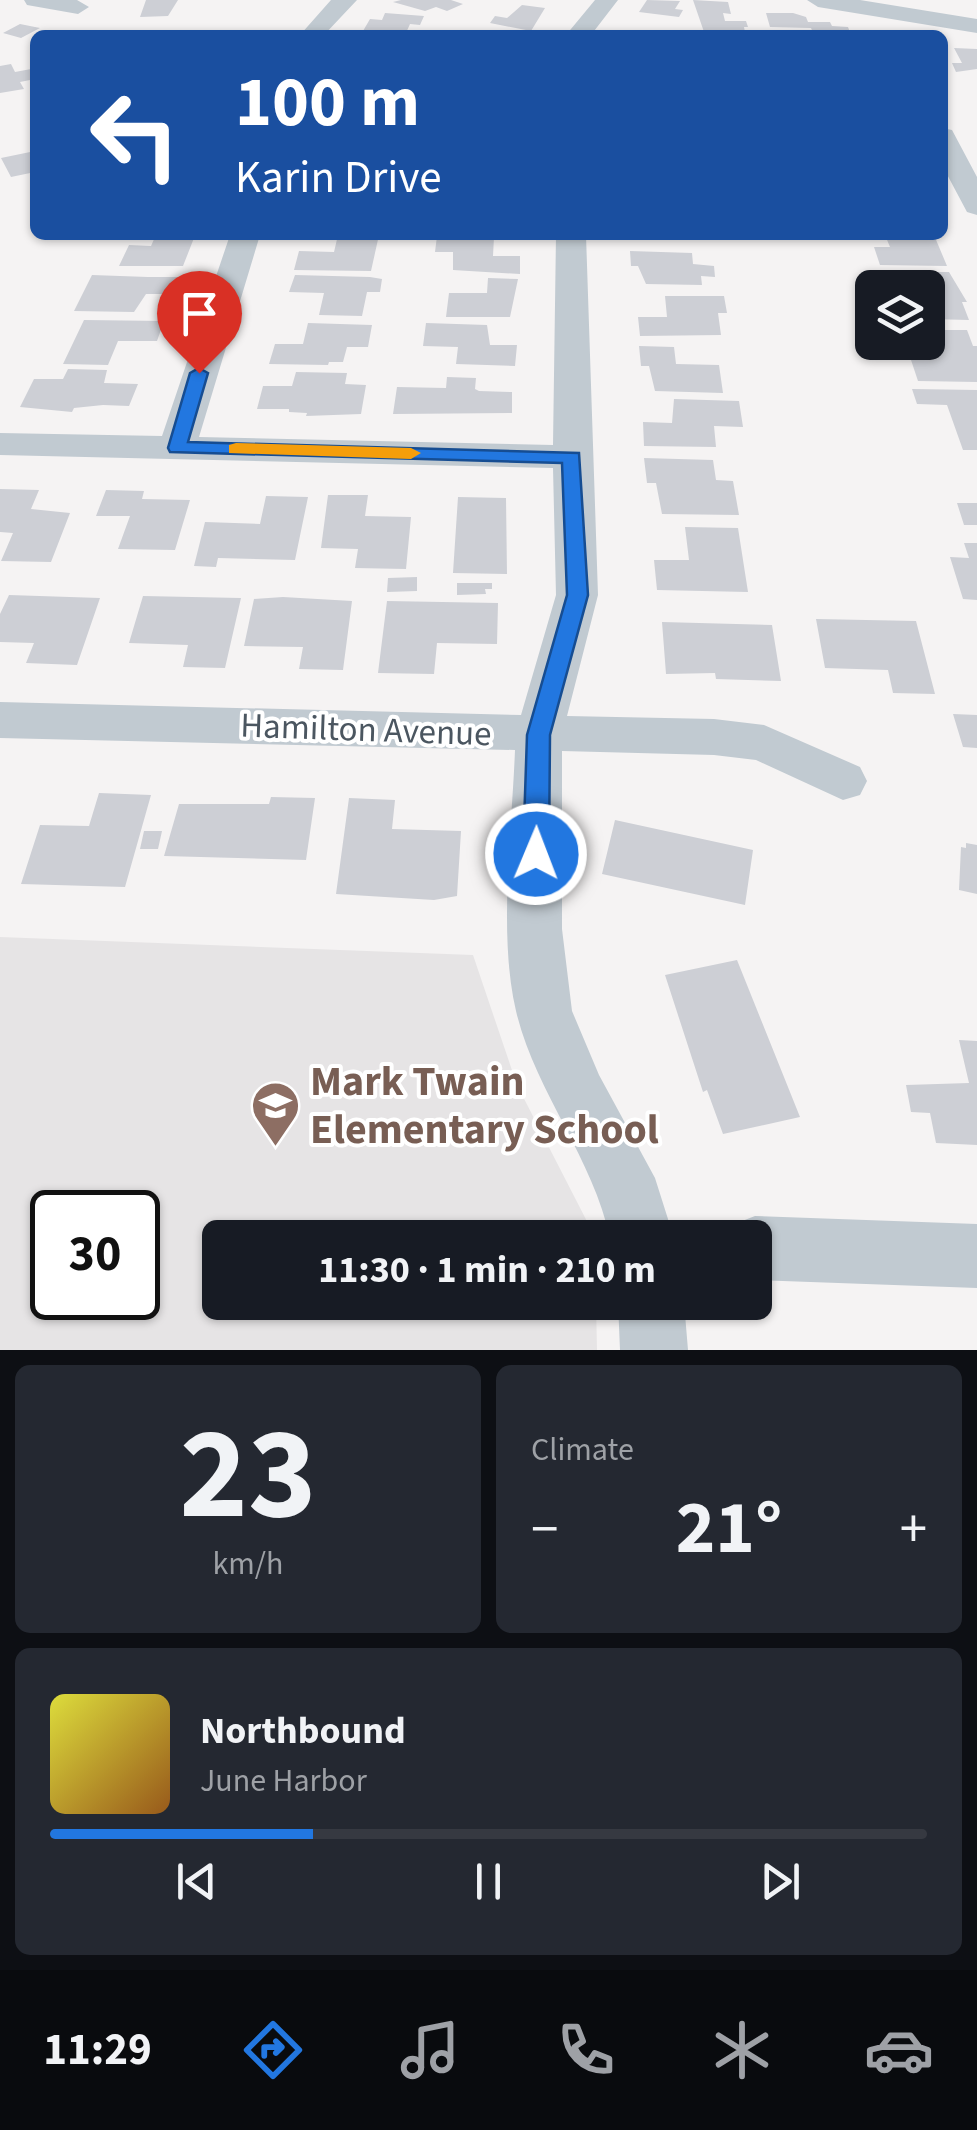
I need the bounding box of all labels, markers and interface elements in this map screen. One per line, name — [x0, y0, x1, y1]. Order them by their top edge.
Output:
text: 100 m — [235, 53, 420, 153]
icon: left — [70, 70, 200, 200]
text: Karin Drive — [235, 146, 442, 210]
map controls — [855, 270, 945, 360]
button: layers — [855, 270, 945, 360]
pin — [157, 271, 242, 374]
icon: arrive — [172, 286, 227, 341]
street label: Hamilton Avenue — [240, 701, 492, 759]
position arrow — [484, 802, 588, 906]
place label: Mark Twain Elementary School — [310, 1052, 659, 1160]
school or university icon: Mark Twain Elementary School — [249, 1080, 301, 1148]
speed limit sign: 30 — [30, 1190, 160, 1320]
text: 11:30 · 1 min · 210 m — [318, 1243, 656, 1297]
text: 23 — [179, 1383, 317, 1568]
text: Climate — [531, 1427, 634, 1473]
text: 21° — [676, 1475, 782, 1582]
text: − — [531, 1491, 558, 1569]
text: + — [900, 1491, 927, 1569]
text: km/h — [213, 1541, 283, 1587]
text: Northbound — [200, 1704, 406, 1758]
text: June Harbor — [200, 1758, 367, 1804]
icon: previous — [169, 1854, 224, 1909]
icon: pause — [461, 1854, 516, 1909]
icon: next — [753, 1854, 808, 1909]
icon: directions — [238, 2015, 308, 2085]
icon: music — [395, 2015, 465, 2085]
icon: phone — [551, 2015, 621, 2085]
icon: climate — [707, 2015, 777, 2085]
icon: car — [864, 2015, 934, 2085]
text: 11:29 — [43, 2018, 152, 2082]

